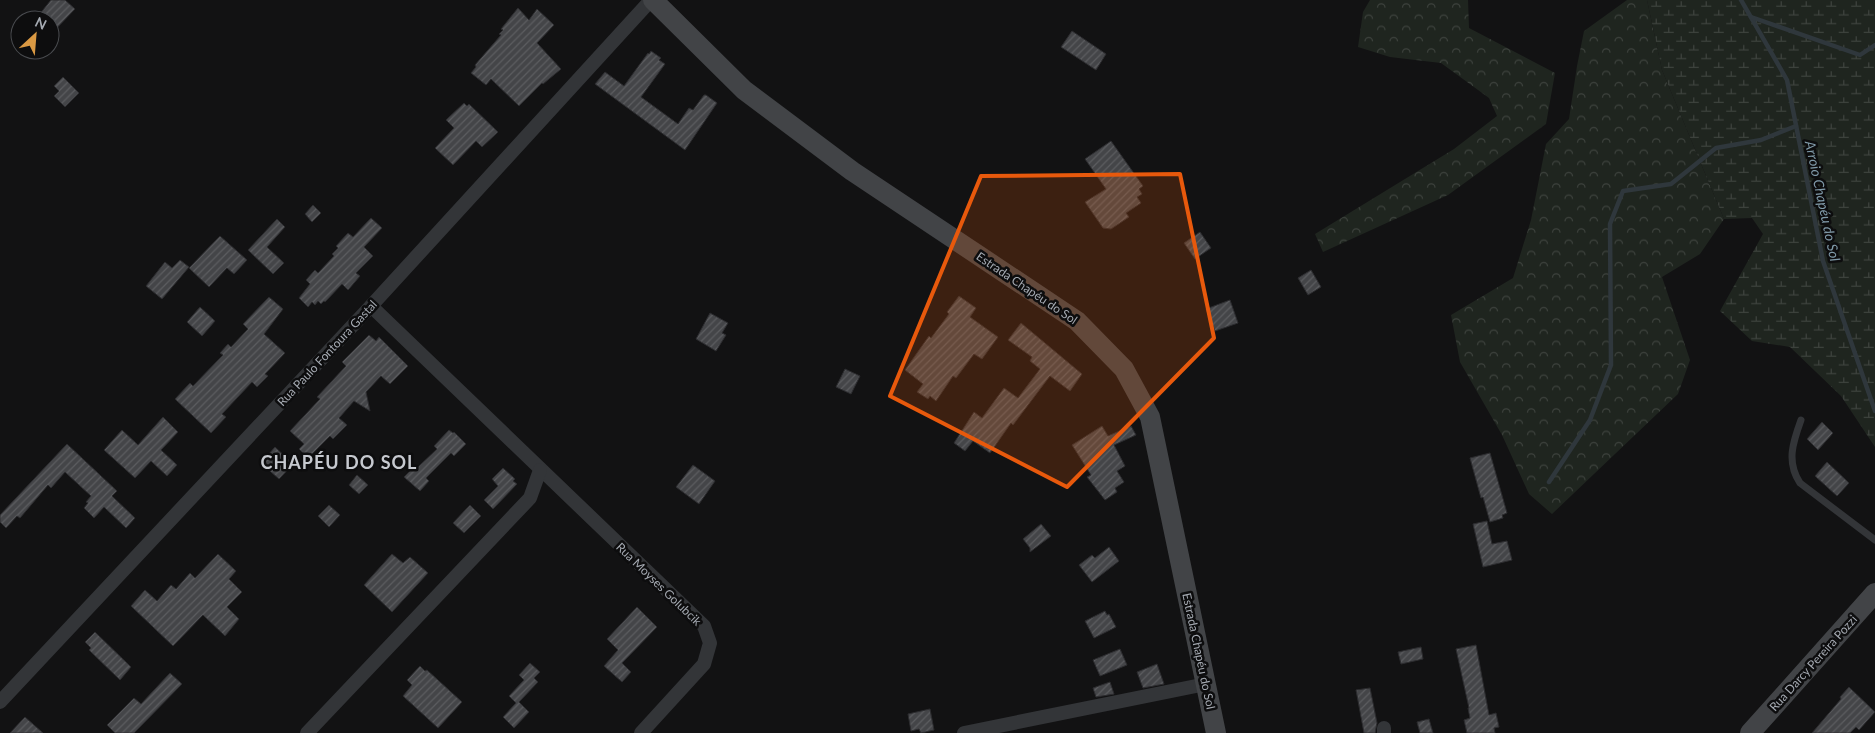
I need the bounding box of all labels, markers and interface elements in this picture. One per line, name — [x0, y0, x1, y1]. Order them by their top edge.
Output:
north arrow — [10, 10, 60, 60]
text: N — [32, 13, 49, 33]
water label: Arroio Chapéu do Sol — [1802, 138, 1844, 263]
street label: Estrada Chapéu do Sol — [974, 249, 1080, 327]
street label: Rua Paulo Fontoura Gastal — [274, 297, 380, 409]
district label: CHAPÉU DO SOL — [261, 451, 417, 473]
street label: Rua Moyses Golubcik — [613, 539, 705, 629]
street label: Estrada Chapéu do Sol — [1179, 591, 1219, 711]
street label: Rua Darcy Pereira Pozzi — [1766, 612, 1860, 714]

